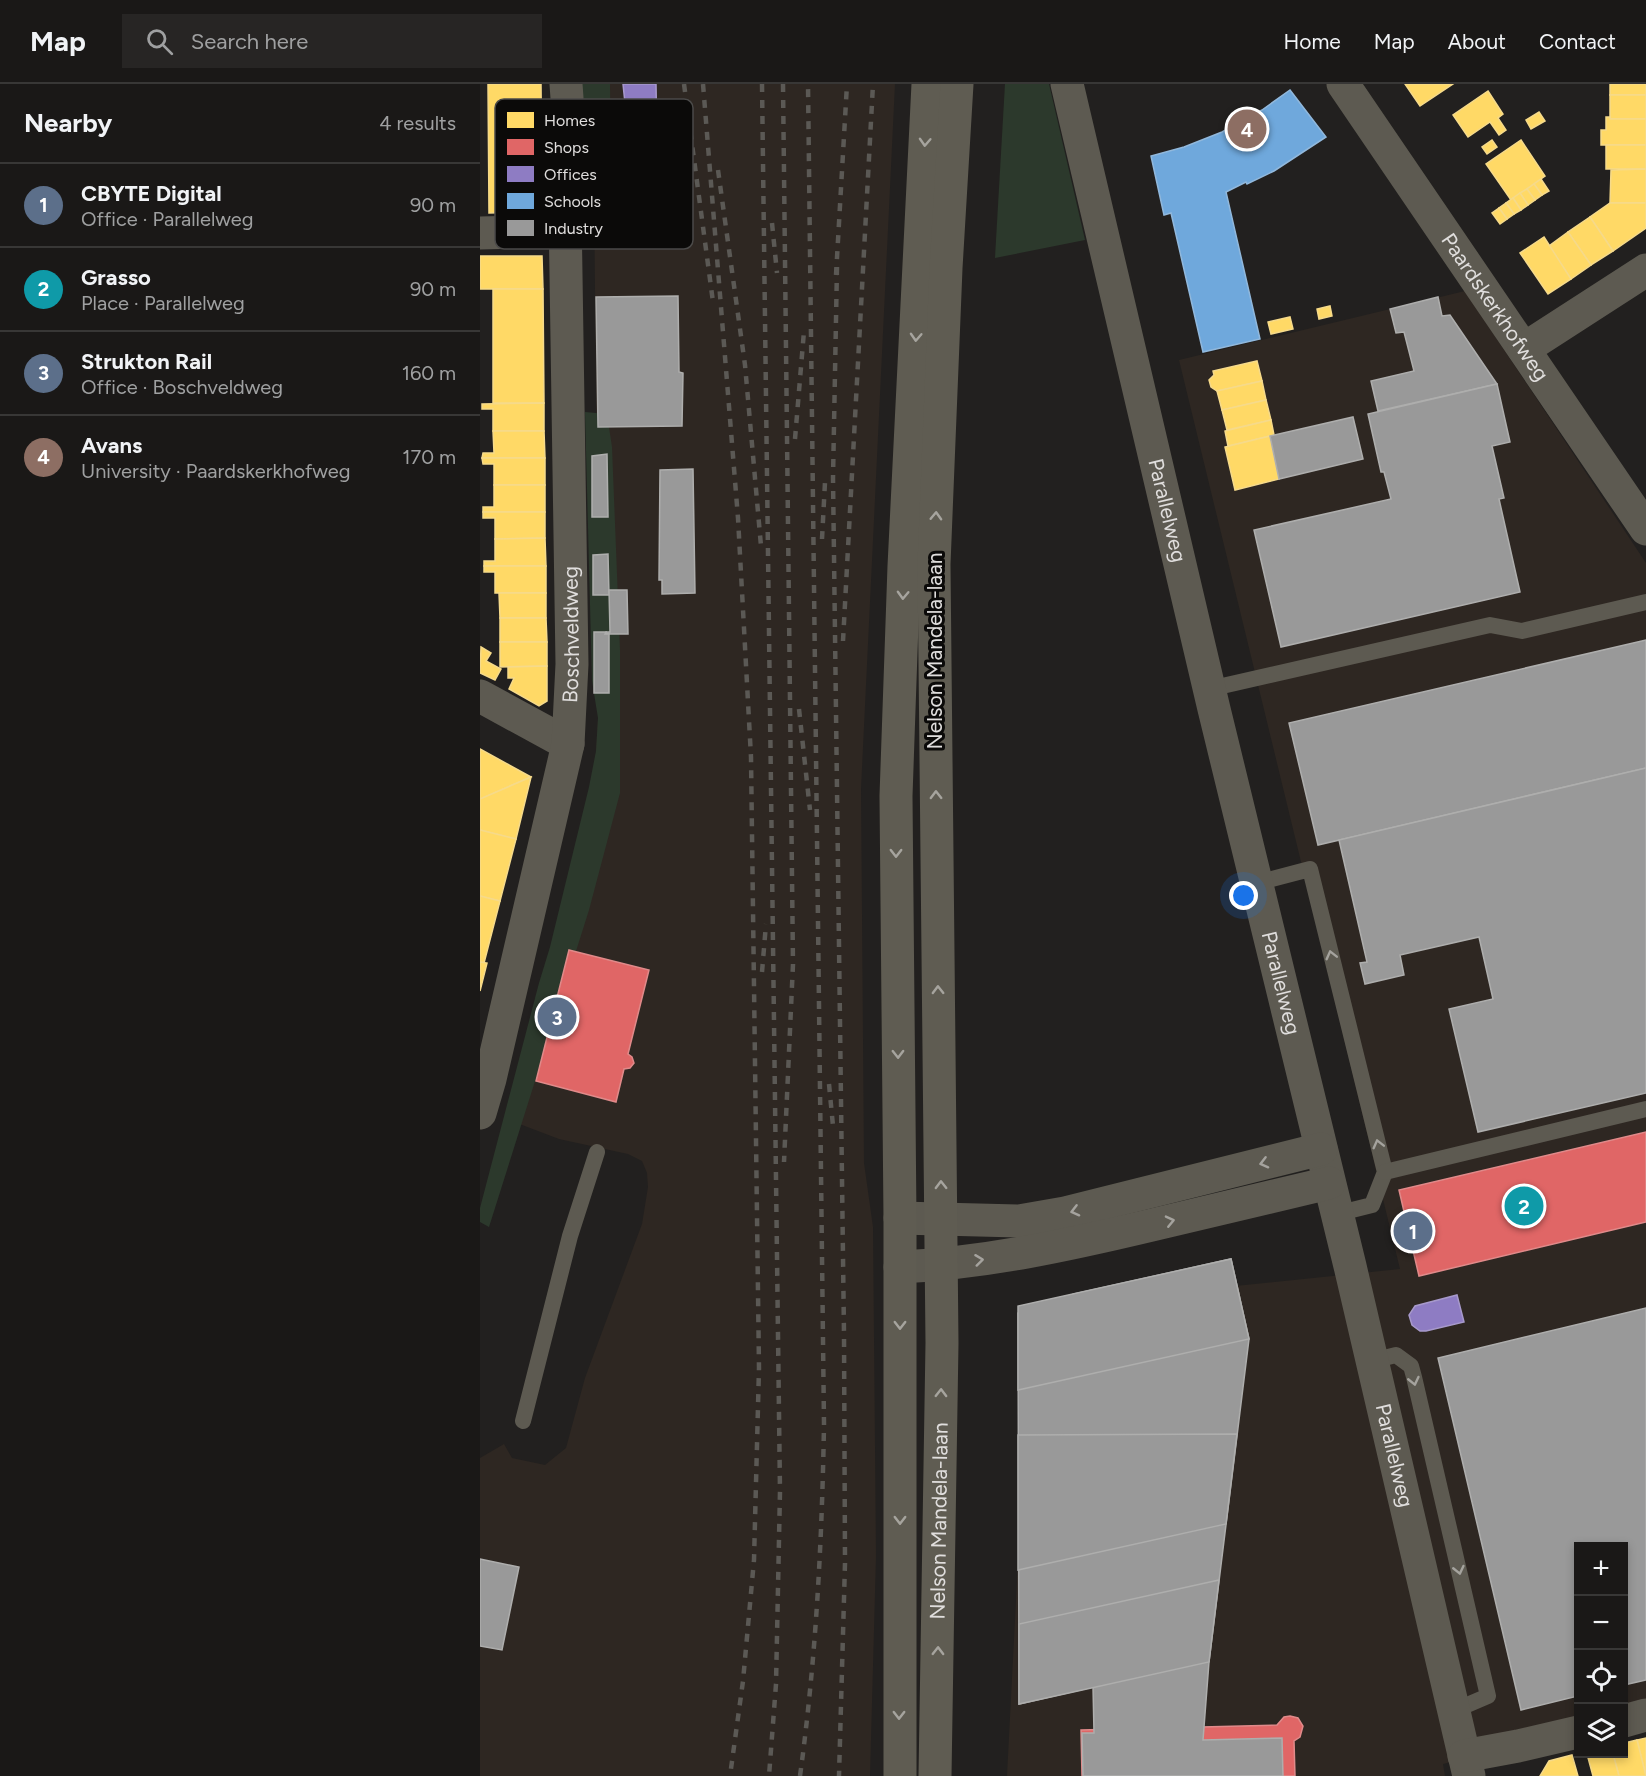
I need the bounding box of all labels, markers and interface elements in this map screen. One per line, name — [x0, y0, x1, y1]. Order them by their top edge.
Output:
search box — [122, 14, 542, 68]
text: Map — [30, 24, 86, 58]
icon: search — [143, 25, 176, 58]
text: Search here — [191, 28, 308, 55]
text: Home — [1284, 29, 1341, 54]
text: Map — [1374, 29, 1415, 54]
text: About — [1448, 29, 1506, 54]
text: Contact — [1539, 29, 1616, 54]
legend — [495, 99, 693, 249]
pin: 4 — [1228, 106, 1266, 152]
text: Nearby — [24, 107, 112, 139]
text: 4 results — [379, 111, 456, 135]
text: Homes — [544, 111, 595, 130]
text: Shops — [544, 138, 589, 157]
one-way arrow — [919, 138, 932, 147]
text: Offices — [544, 165, 597, 184]
text: CBYTE Digital — [81, 180, 222, 207]
text: Schools — [544, 192, 601, 211]
text: 1 — [39, 193, 48, 217]
text: 90 m — [410, 193, 456, 217]
text: Office · Parallelweg — [81, 207, 253, 231]
text: Industry — [544, 219, 603, 238]
street label: Paardskerkhofweg — [1436, 228, 1554, 385]
text: Grasso — [81, 264, 151, 291]
text: 2 — [38, 277, 49, 301]
text: 90 m — [410, 277, 456, 301]
text: Place · Parallelweg — [81, 291, 245, 315]
one-way arrow — [909, 333, 922, 342]
text: Strukton Rail — [81, 348, 212, 375]
text: 3 — [38, 361, 49, 385]
text: 160 m — [402, 361, 456, 385]
text: Office · Boschveldweg — [81, 375, 283, 399]
text: Avans — [81, 432, 142, 459]
text: 4 — [37, 445, 50, 469]
text: 170 m — [402, 445, 456, 469]
street label: Parallelweg — [1143, 456, 1192, 565]
text: University · Paardskerkhofweg — [81, 459, 350, 483]
one-way arrow — [929, 512, 942, 521]
street label: Nelson Mandela-laan — [922, 552, 947, 750]
street label: Boschveldweg — [557, 566, 584, 703]
one-way arrow — [896, 590, 909, 599]
one-way arrow — [930, 791, 942, 800]
one-way arrow — [890, 848, 903, 857]
your location — [1229, 881, 1258, 910]
street label: Parallelweg — [1257, 928, 1306, 1037]
one-way arrow — [1326, 950, 1338, 961]
one-way arrow — [932, 986, 945, 995]
pin: 3 — [538, 994, 577, 1040]
one-way arrow — [892, 1049, 905, 1058]
one-way arrow — [1372, 1139, 1385, 1149]
one-way arrow — [1259, 1156, 1269, 1169]
one-way arrow — [934, 1181, 947, 1190]
pin: 2 — [1504, 1184, 1544, 1228]
one-way arrow — [1070, 1203, 1080, 1216]
pin: 1 — [1394, 1208, 1432, 1254]
one-way arrow — [1165, 1215, 1175, 1228]
one-way arrow — [975, 1254, 984, 1266]
one-way arrow — [894, 1321, 906, 1330]
one-way arrow — [1407, 1375, 1420, 1385]
one-way arrow — [935, 1389, 948, 1398]
street label: Parallelweg — [1370, 1401, 1419, 1510]
street label: Nelson Mandela-laan — [925, 1422, 953, 1620]
one-way arrow — [894, 1516, 906, 1525]
map controls — [1574, 1542, 1628, 1758]
button: + — [1574, 1542, 1628, 1596]
one-way arrow — [1451, 1565, 1464, 1575]
button: − — [1574, 1596, 1628, 1650]
one-way arrow — [932, 1647, 944, 1656]
button: locate — [1574, 1650, 1628, 1704]
button: layers — [1574, 1704, 1628, 1758]
one-way arrow — [893, 1711, 905, 1720]

